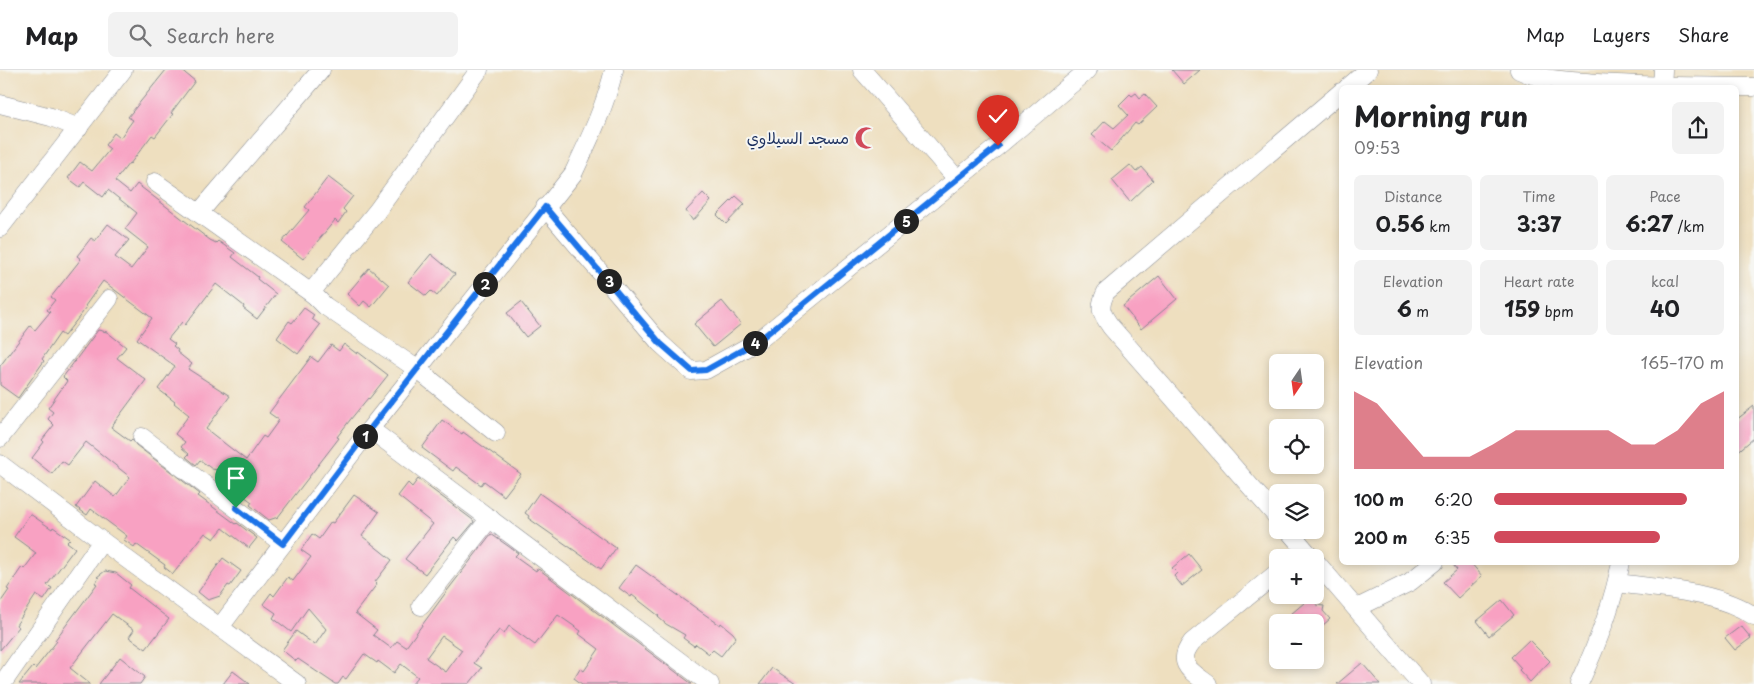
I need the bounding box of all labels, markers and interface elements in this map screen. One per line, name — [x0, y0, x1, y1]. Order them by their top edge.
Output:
search box — [108, 12, 458, 57]
text: Map — [25, 17, 78, 53]
icon: search — [126, 21, 154, 49]
text: Search here — [166, 21, 275, 49]
text: Map — [1526, 21, 1565, 48]
text: Layers — [1593, 21, 1650, 48]
text: Share — [1678, 21, 1729, 48]
text: Morning run — [1354, 94, 1528, 137]
pin — [977, 95, 1019, 146]
icon: check — [984, 102, 1012, 130]
button: share — [1672, 102, 1724, 154]
place label: مسجد السيلاوي — [747, 125, 849, 150]
mosque icon: مسجد السيلاوي — [853, 125, 879, 151]
text: 09:53 — [1354, 135, 1400, 159]
text: Distance — [1384, 186, 1442, 207]
text: Time — [1522, 186, 1556, 207]
text: Pace — [1649, 186, 1681, 207]
text: 0.56 — [1376, 207, 1425, 239]
text: 3:37 — [1517, 207, 1561, 239]
text: 6:27 — [1626, 207, 1673, 239]
pin: 5 — [894, 208, 918, 234]
text: 5 — [902, 211, 911, 232]
text: km — [1425, 216, 1450, 237]
text: /km — [1673, 216, 1704, 237]
pin: 3 — [596, 268, 622, 294]
text: 3 — [605, 271, 614, 292]
text: Elevation — [1383, 271, 1443, 292]
text: Heart rate — [1504, 271, 1574, 292]
text: kcal — [1651, 271, 1679, 292]
pin: 2 — [472, 272, 498, 296]
text: 2 — [481, 274, 490, 295]
text: 6 — [1397, 292, 1412, 324]
text: 159 — [1504, 292, 1540, 324]
text: 40 — [1650, 292, 1680, 324]
text: m — [1412, 301, 1429, 322]
text: bpm — [1540, 301, 1574, 322]
pin: 4 — [742, 330, 768, 356]
text: 4 — [751, 333, 760, 354]
text: Elevation — [1354, 350, 1423, 374]
text: 165–170 m — [1641, 350, 1724, 374]
north arrow — [1269, 354, 1324, 409]
map controls — [1269, 354, 1324, 669]
button: locate — [1269, 419, 1324, 474]
pin: 1 — [352, 424, 378, 448]
text: 1 — [362, 426, 369, 447]
pin — [215, 457, 257, 508]
icon: arrive — [222, 464, 250, 492]
button: layers — [1269, 484, 1324, 539]
text: 100 m — [1354, 487, 1404, 511]
text: 6:20 — [1434, 487, 1473, 511]
text: 200 m — [1354, 525, 1408, 549]
text: 6:35 — [1434, 525, 1470, 549]
button: + — [1269, 549, 1324, 604]
button: − — [1269, 614, 1324, 669]

